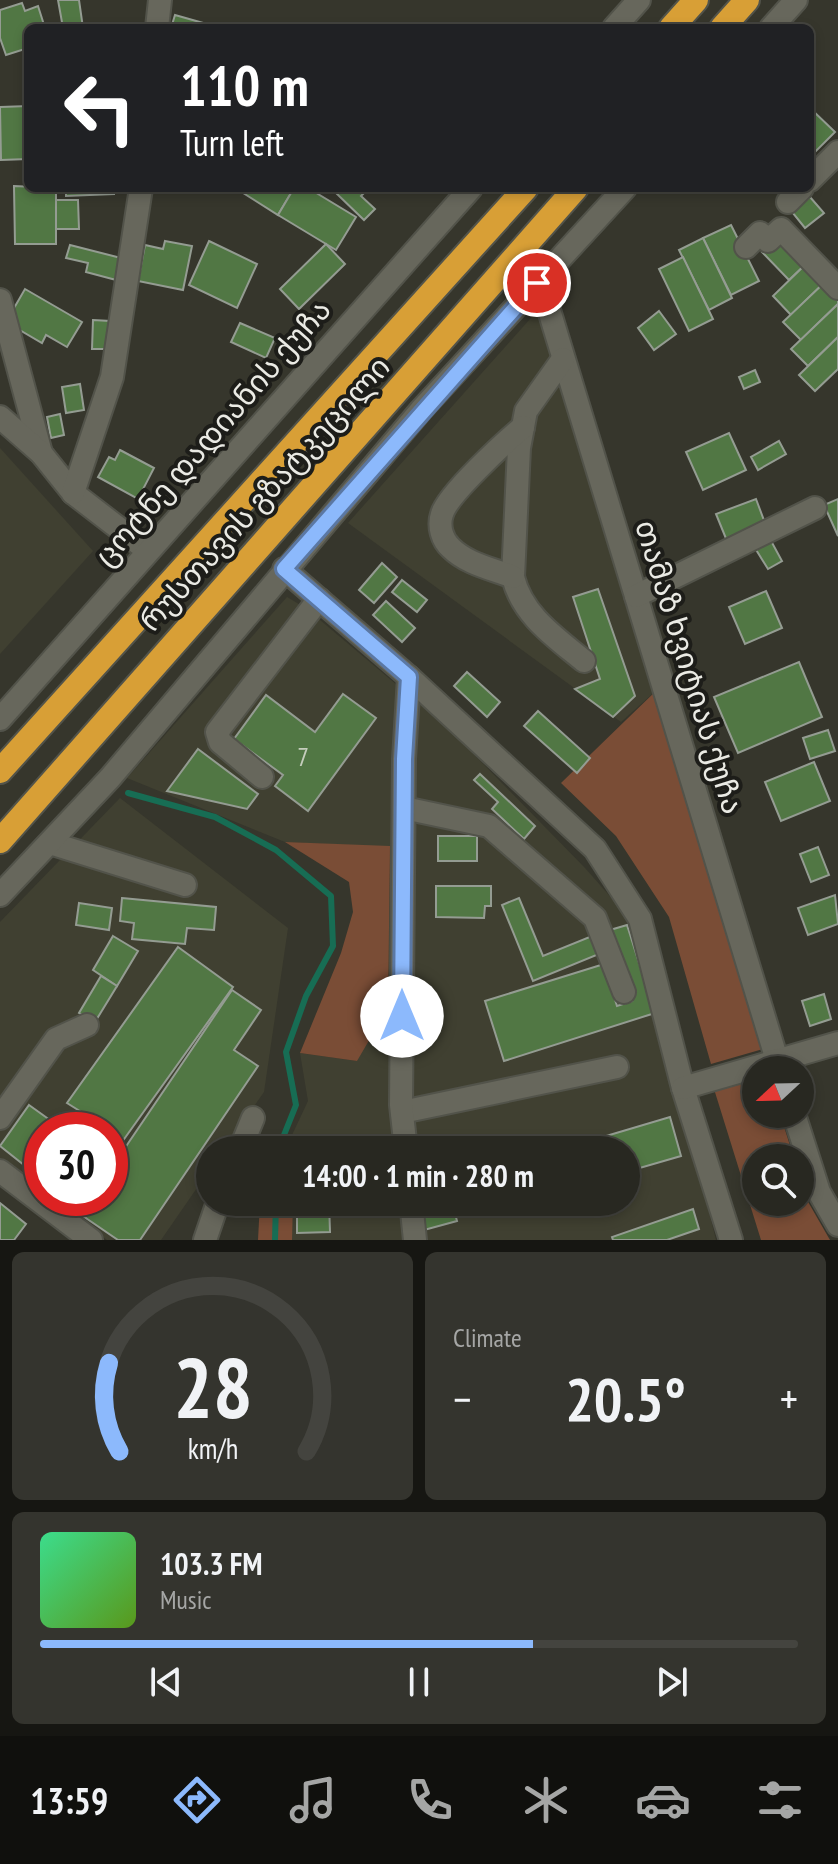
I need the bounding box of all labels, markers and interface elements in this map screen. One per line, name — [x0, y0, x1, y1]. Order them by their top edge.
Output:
text: 110 m — [180, 49, 309, 121]
icon: left — [48, 56, 152, 160]
text: Turn left — [180, 119, 284, 166]
pin — [503, 249, 571, 317]
icon: arrive — [515, 261, 559, 305]
street label: ცოტნე დადიანის ქუჩა — [85, 290, 339, 574]
street label: რუსთავის გზატკეცილი — [130, 347, 398, 639]
street label: თამაზ ხვიტიას ქუჩა — [627, 515, 754, 818]
house number: 7 — [297, 740, 309, 773]
position arrow — [360, 974, 444, 1058]
north arrow — [742, 1056, 814, 1128]
map controls — [742, 1056, 814, 1216]
speed limit sign: 30 — [24, 1112, 128, 1216]
button: search — [742, 1144, 814, 1216]
text: 14:00 · 1 min · 280 m — [302, 1156, 534, 1195]
text: Climate — [453, 1321, 522, 1354]
text: 28 — [173, 1333, 252, 1441]
text: 20.5° — [565, 1360, 686, 1438]
text: − — [453, 1370, 471, 1427]
text: + — [780, 1370, 798, 1427]
text: km/h — [187, 1430, 238, 1467]
text: 103.3 FM — [160, 1544, 262, 1583]
text: Music — [160, 1583, 212, 1616]
icon: previous — [144, 1660, 188, 1704]
icon: pause — [397, 1660, 441, 1704]
icon: next — [650, 1660, 694, 1704]
icon: directions — [169, 1772, 225, 1828]
icon: music — [285, 1772, 341, 1828]
icon: phone — [402, 1772, 458, 1828]
icon: climate — [518, 1772, 574, 1828]
icon: car — [635, 1772, 691, 1828]
icon: filters — [752, 1772, 808, 1828]
text: 13:59 — [30, 1777, 108, 1824]

